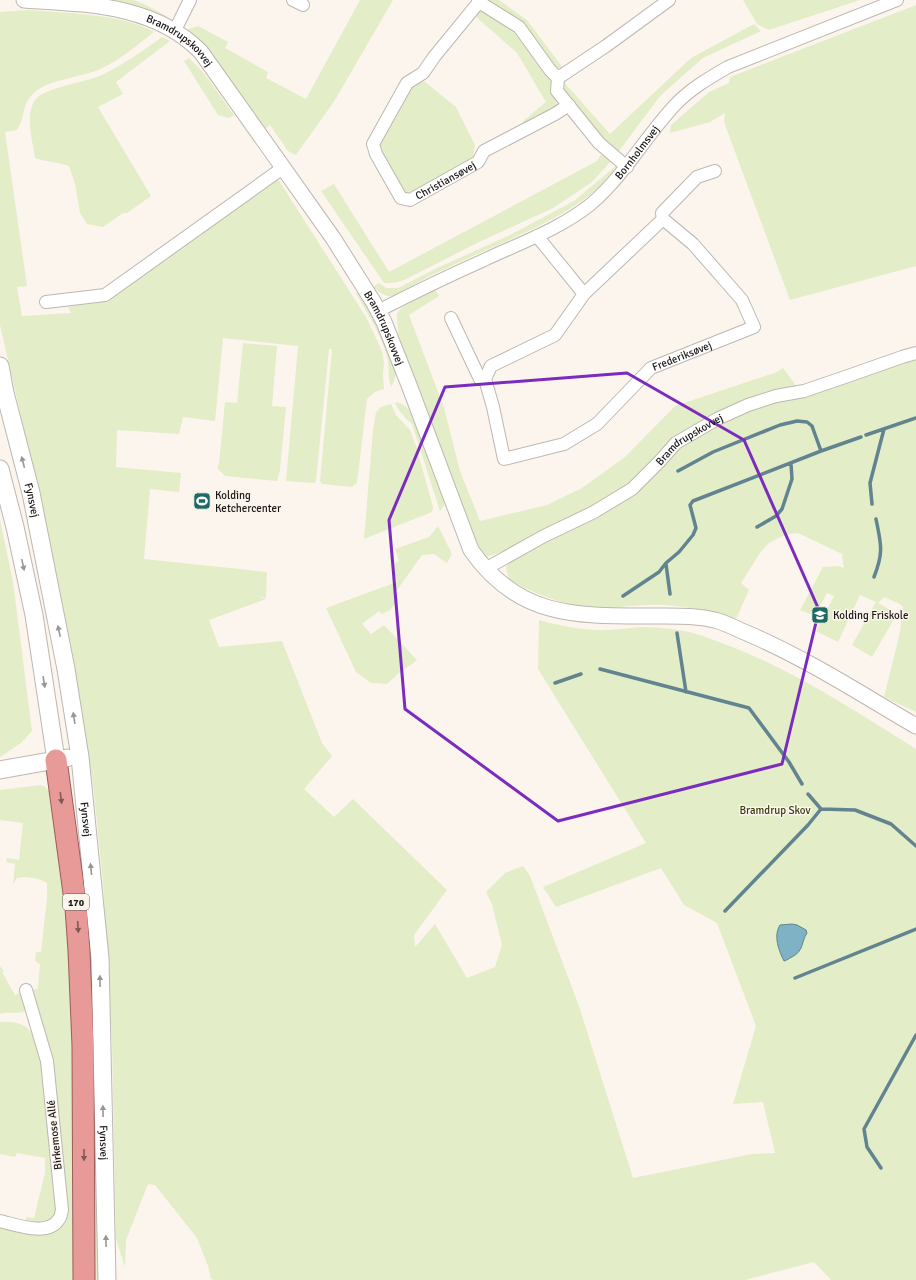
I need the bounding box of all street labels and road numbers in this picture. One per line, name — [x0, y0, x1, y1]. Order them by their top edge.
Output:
street label: Bramdrupskovvej — [144, 12, 215, 69]
street label: Bornholmsvej — [612, 123, 662, 182]
street label: Christiansøvej — [413, 159, 478, 203]
street label: Bramdrupskovvej — [361, 288, 406, 367]
street label: Frederiksøvej — [650, 339, 714, 374]
street label: Bramdrupskovvej — [653, 411, 725, 468]
street label: Fynsvej — [22, 482, 42, 519]
street label: Fynsvej — [78, 801, 94, 837]
road number: 170 — [63, 894, 89, 910]
street label: Birkemose Allé — [44, 1099, 65, 1170]
street label: Fynsvej — [97, 1125, 110, 1160]

